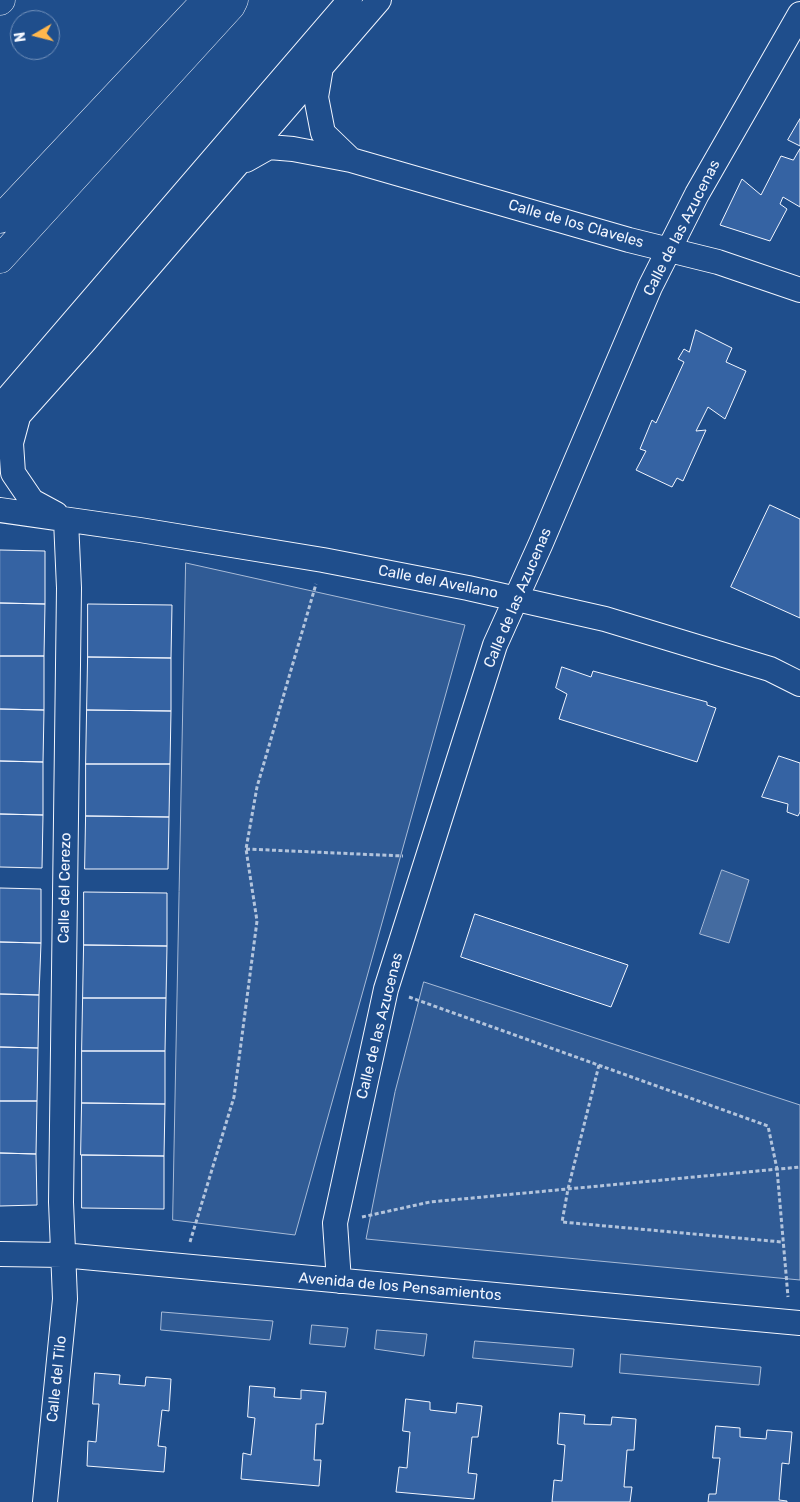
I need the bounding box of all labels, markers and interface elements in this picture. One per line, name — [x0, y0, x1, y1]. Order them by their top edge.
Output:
north arrow — [10, 10, 60, 60]
text: N — [12, 31, 30, 43]
street label: Calle de las Azucenas — [640, 157, 724, 299]
street label: Calle de los Claveles — [506, 196, 646, 252]
street label: Calle de las Azucenas — [480, 525, 556, 671]
street label: Calle del Avellano — [377, 562, 499, 602]
street label: Calle del Cerezo — [55, 832, 75, 944]
street label: Calle de las Azucenas — [353, 951, 407, 1101]
street label: Avenida de los Pensamientos — [298, 1269, 502, 1305]
street label: Calle del Tilo — [44, 1335, 70, 1423]

